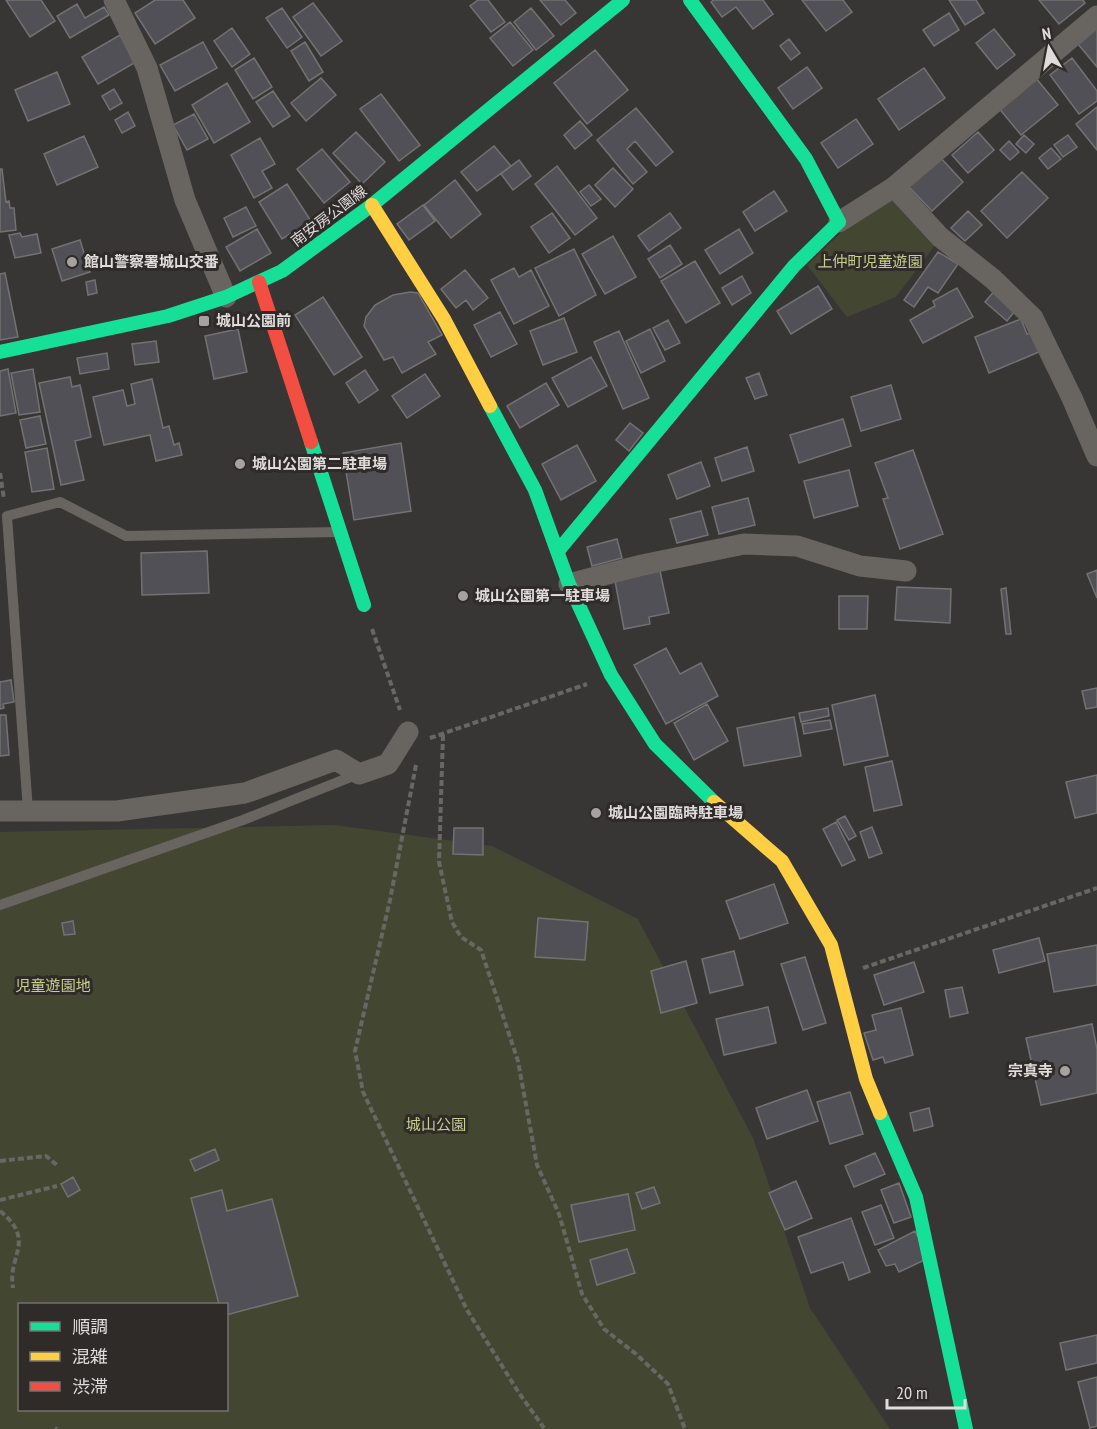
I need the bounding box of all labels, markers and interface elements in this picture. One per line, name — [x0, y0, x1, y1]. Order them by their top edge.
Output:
north arrow — [1019, 18, 1079, 78]
text: N — [1040, 23, 1052, 44]
street label: 南安房公園線 — [287, 181, 370, 250]
place label: 館山警察署城山交番 — [84, 252, 219, 271]
park label: 上仲町児童遊園 — [817, 252, 923, 271]
marker: 館山警察署城山交番 — [65, 255, 79, 269]
place label: 城山公園前 — [216, 311, 291, 330]
marker: 城山公園前 — [197, 314, 211, 328]
place label: 城山公園第二駐車場 — [252, 454, 387, 473]
marker: 城山公園第二駐車場 — [233, 457, 247, 471]
place label: 城山公園第一駐車場 — [475, 586, 610, 605]
marker: 城山公園第一駐車場 — [456, 589, 470, 603]
place label: 城山公園臨時駐車場 — [608, 803, 743, 822]
marker: 城山公園臨時駐車場 — [589, 806, 603, 820]
park label: 児童遊園地 — [15, 976, 91, 995]
place label: 宗真寺 — [1008, 1061, 1053, 1080]
marker: 宗真寺 — [1058, 1064, 1072, 1078]
park label: 城山公園 — [406, 1115, 466, 1134]
legend — [18, 1303, 228, 1411]
text: 順調 — [72, 1315, 108, 1338]
text: 混雑 — [72, 1345, 108, 1368]
scale bar — [887, 1372, 965, 1410]
text: 渋滞 — [72, 1375, 108, 1398]
text: 20 m — [896, 1381, 928, 1404]

